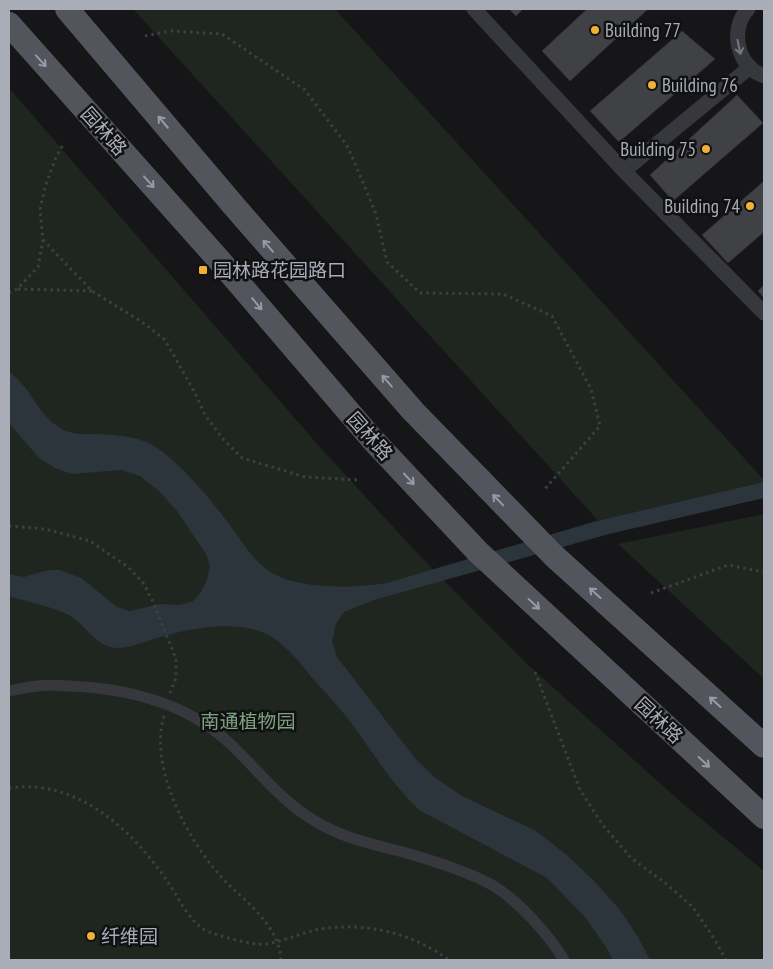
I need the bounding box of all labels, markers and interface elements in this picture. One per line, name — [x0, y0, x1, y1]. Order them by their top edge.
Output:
place label: Building 77 — [605, 18, 681, 42]
marker: Building 77 — [589, 24, 601, 36]
one-way arrow — [735, 38, 744, 54]
one-way arrow — [35, 54, 47, 67]
place label: Building 76 — [662, 73, 738, 97]
marker: Building 76 — [646, 79, 658, 91]
street label: 园林路 — [76, 102, 132, 160]
one-way arrow — [157, 116, 169, 129]
place label: Building 75 — [620, 137, 696, 161]
marker: Building 75 — [700, 143, 712, 155]
one-way arrow — [144, 175, 155, 188]
place label: Building 74 — [664, 194, 740, 218]
marker: Building 74 — [744, 200, 756, 212]
one-way arrow — [263, 239, 274, 252]
place label: 园林路花园路口 — [213, 258, 346, 282]
marker: 园林路花园路口 — [197, 264, 209, 276]
one-way arrow — [251, 297, 262, 310]
one-way arrow — [381, 375, 393, 388]
street label: 园林路 — [342, 407, 398, 465]
one-way arrow — [403, 473, 415, 486]
one-way arrow — [492, 493, 504, 506]
one-way arrow — [588, 587, 601, 599]
one-way arrow — [528, 598, 541, 610]
street label: 园林路 — [630, 692, 688, 748]
one-way arrow — [709, 696, 722, 708]
park label: 南通植物园 — [200, 709, 296, 733]
one-way arrow — [698, 756, 711, 768]
place label: 纤维园 — [101, 924, 158, 948]
marker: 纤维园 — [85, 930, 97, 942]

